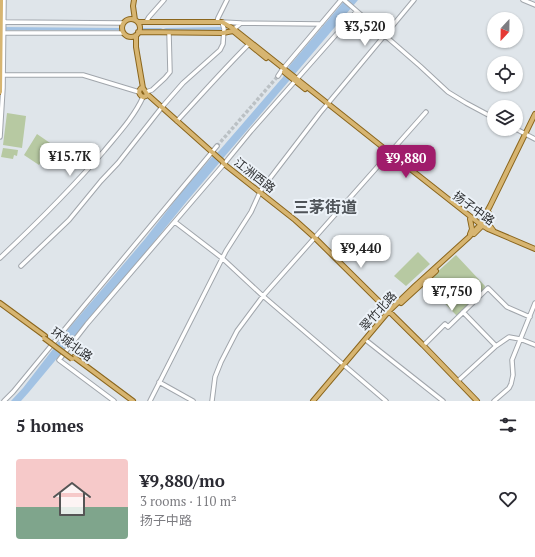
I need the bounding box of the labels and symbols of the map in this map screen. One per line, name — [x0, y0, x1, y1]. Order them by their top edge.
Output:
north arrow — [487, 12, 523, 48]
pin: ¥3,520 — [332, 13, 398, 47]
pin: ¥15.7K — [37, 143, 103, 177]
pin: ¥9,880 — [373, 145, 439, 179]
street label: 江洲西路 — [231, 154, 279, 196]
street label: 扬子中路 — [450, 188, 498, 228]
district label: 三茅街道 — [293, 196, 357, 218]
pin: ¥9,440 — [328, 235, 394, 269]
pin: ¥7,750 — [419, 278, 485, 312]
street label: 翠竹北路 — [356, 288, 400, 334]
street label: 环城北路 — [48, 324, 96, 364]

